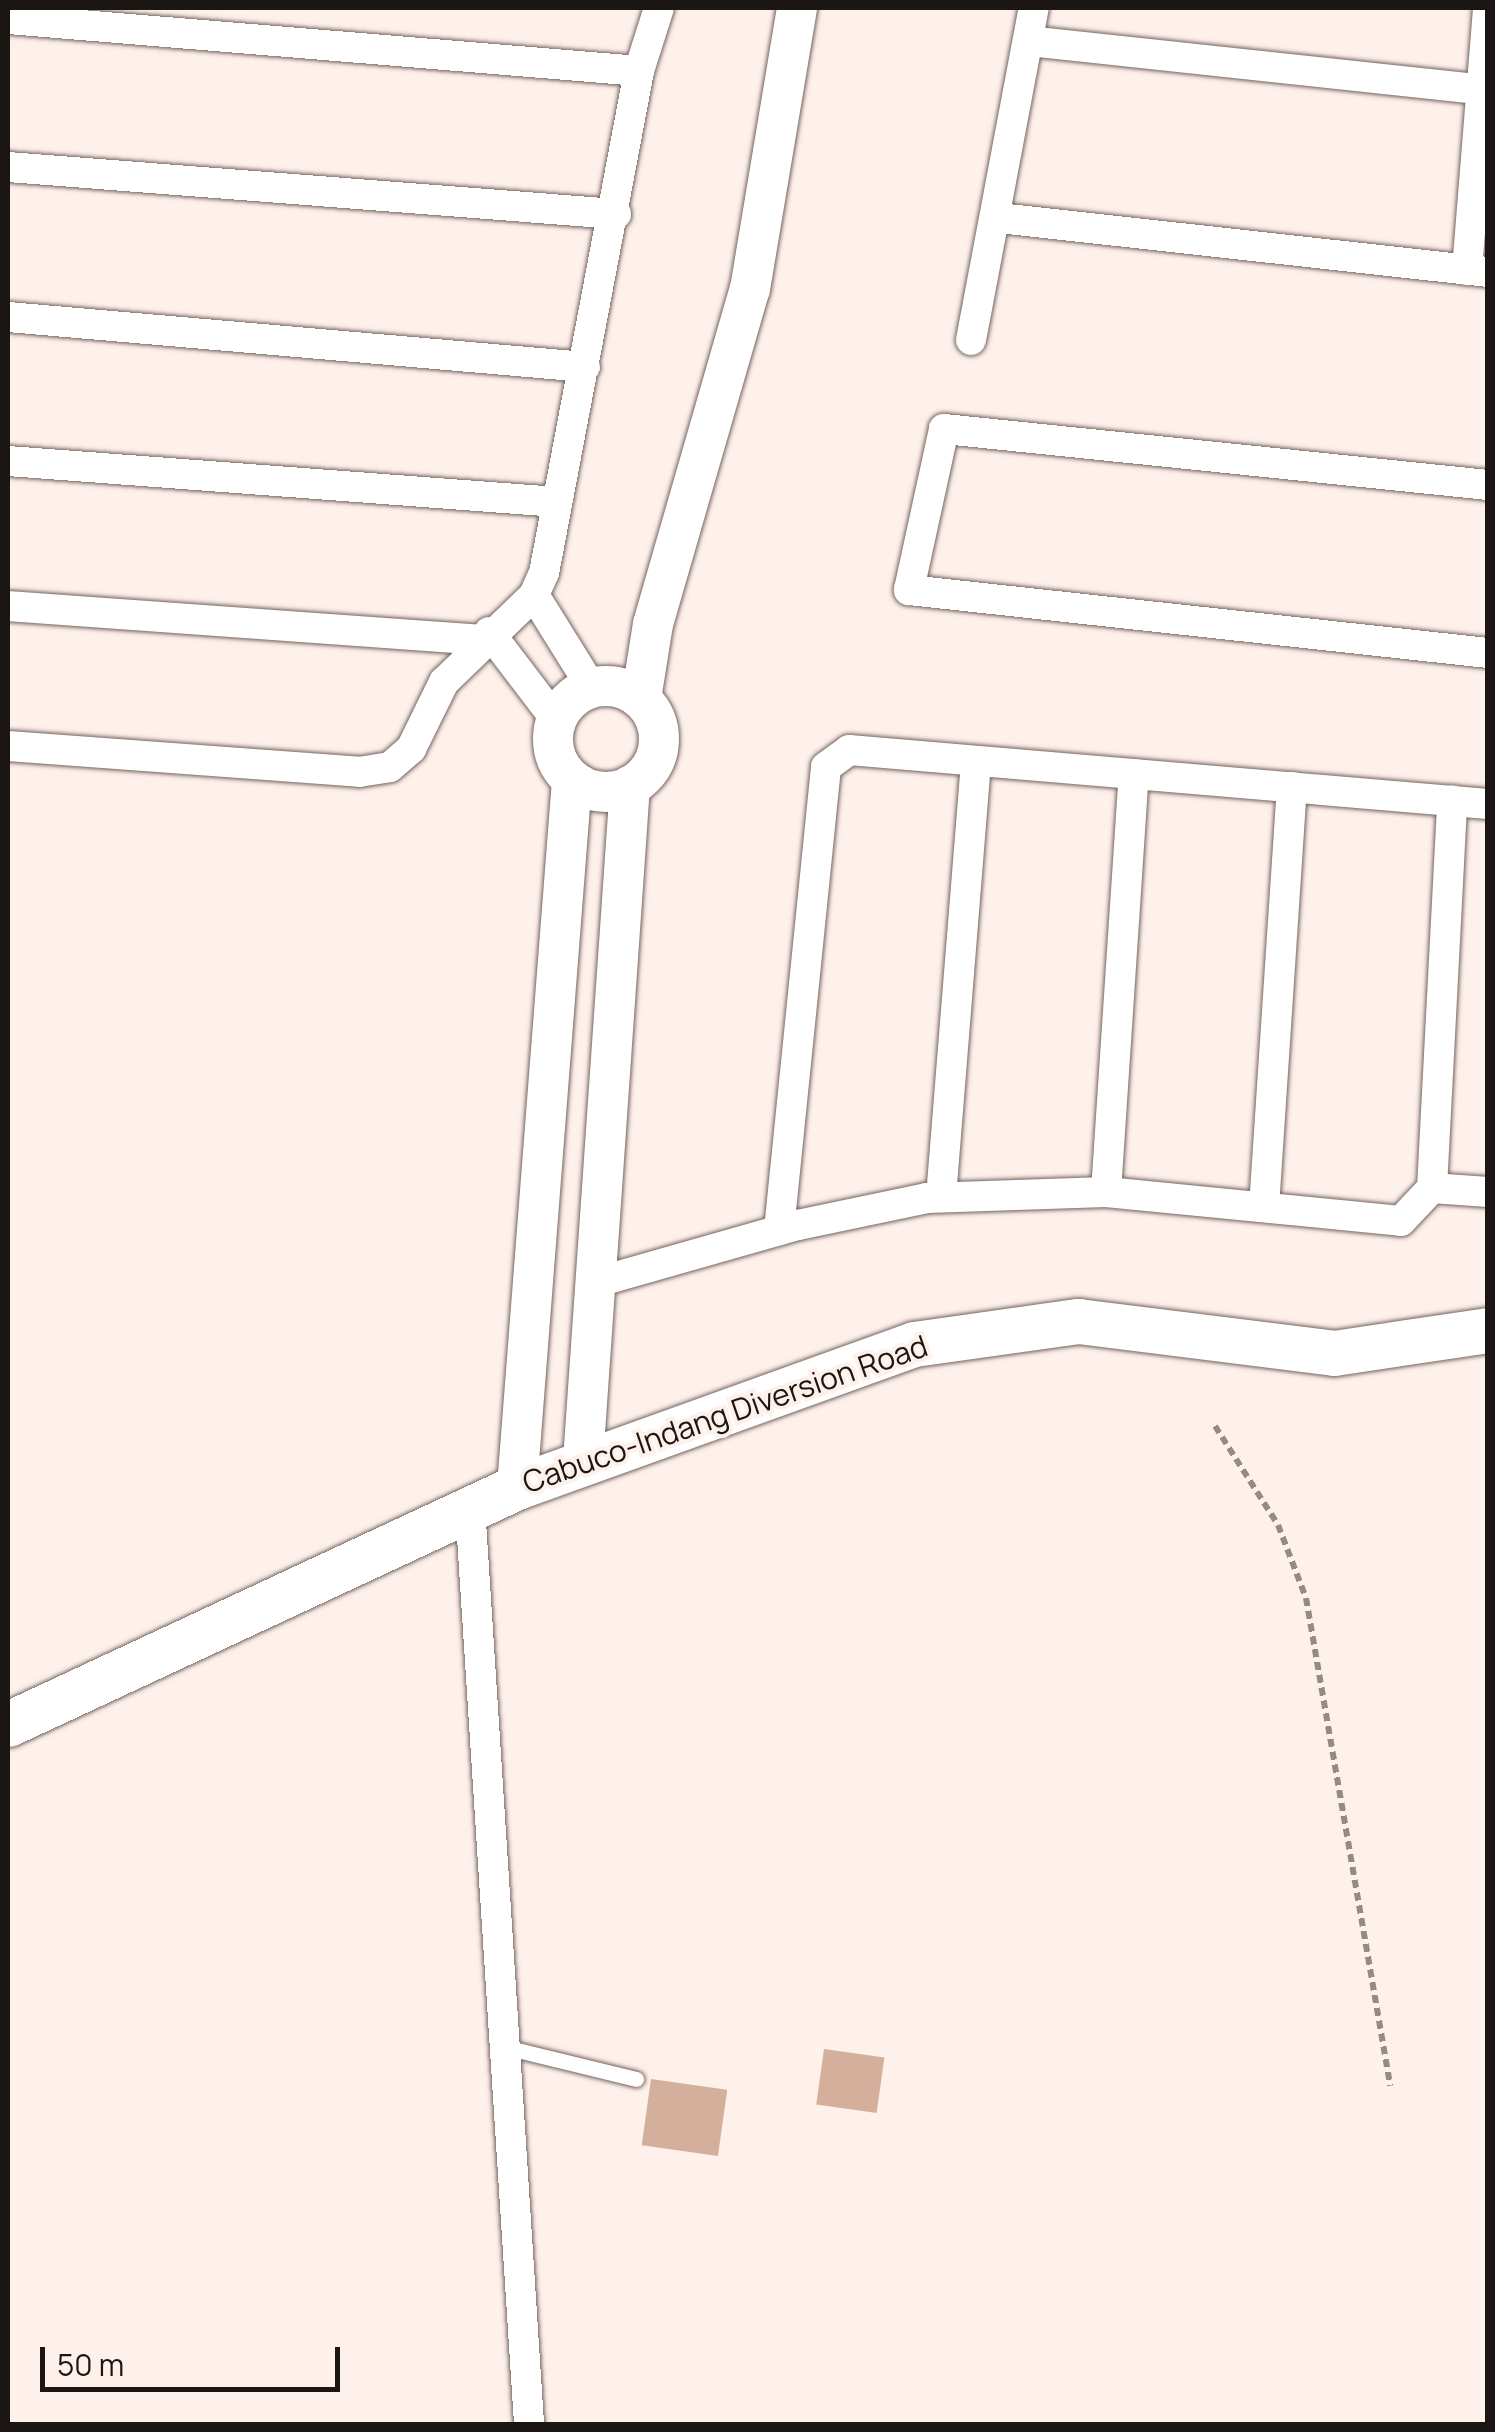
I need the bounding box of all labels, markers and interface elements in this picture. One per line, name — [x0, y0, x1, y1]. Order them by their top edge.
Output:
street label: Cabuco-Indang Diversion Road — [518, 1328, 932, 1500]
scale bar — [45, 2327, 345, 2389]
text: 50 m — [57, 2344, 124, 2385]

